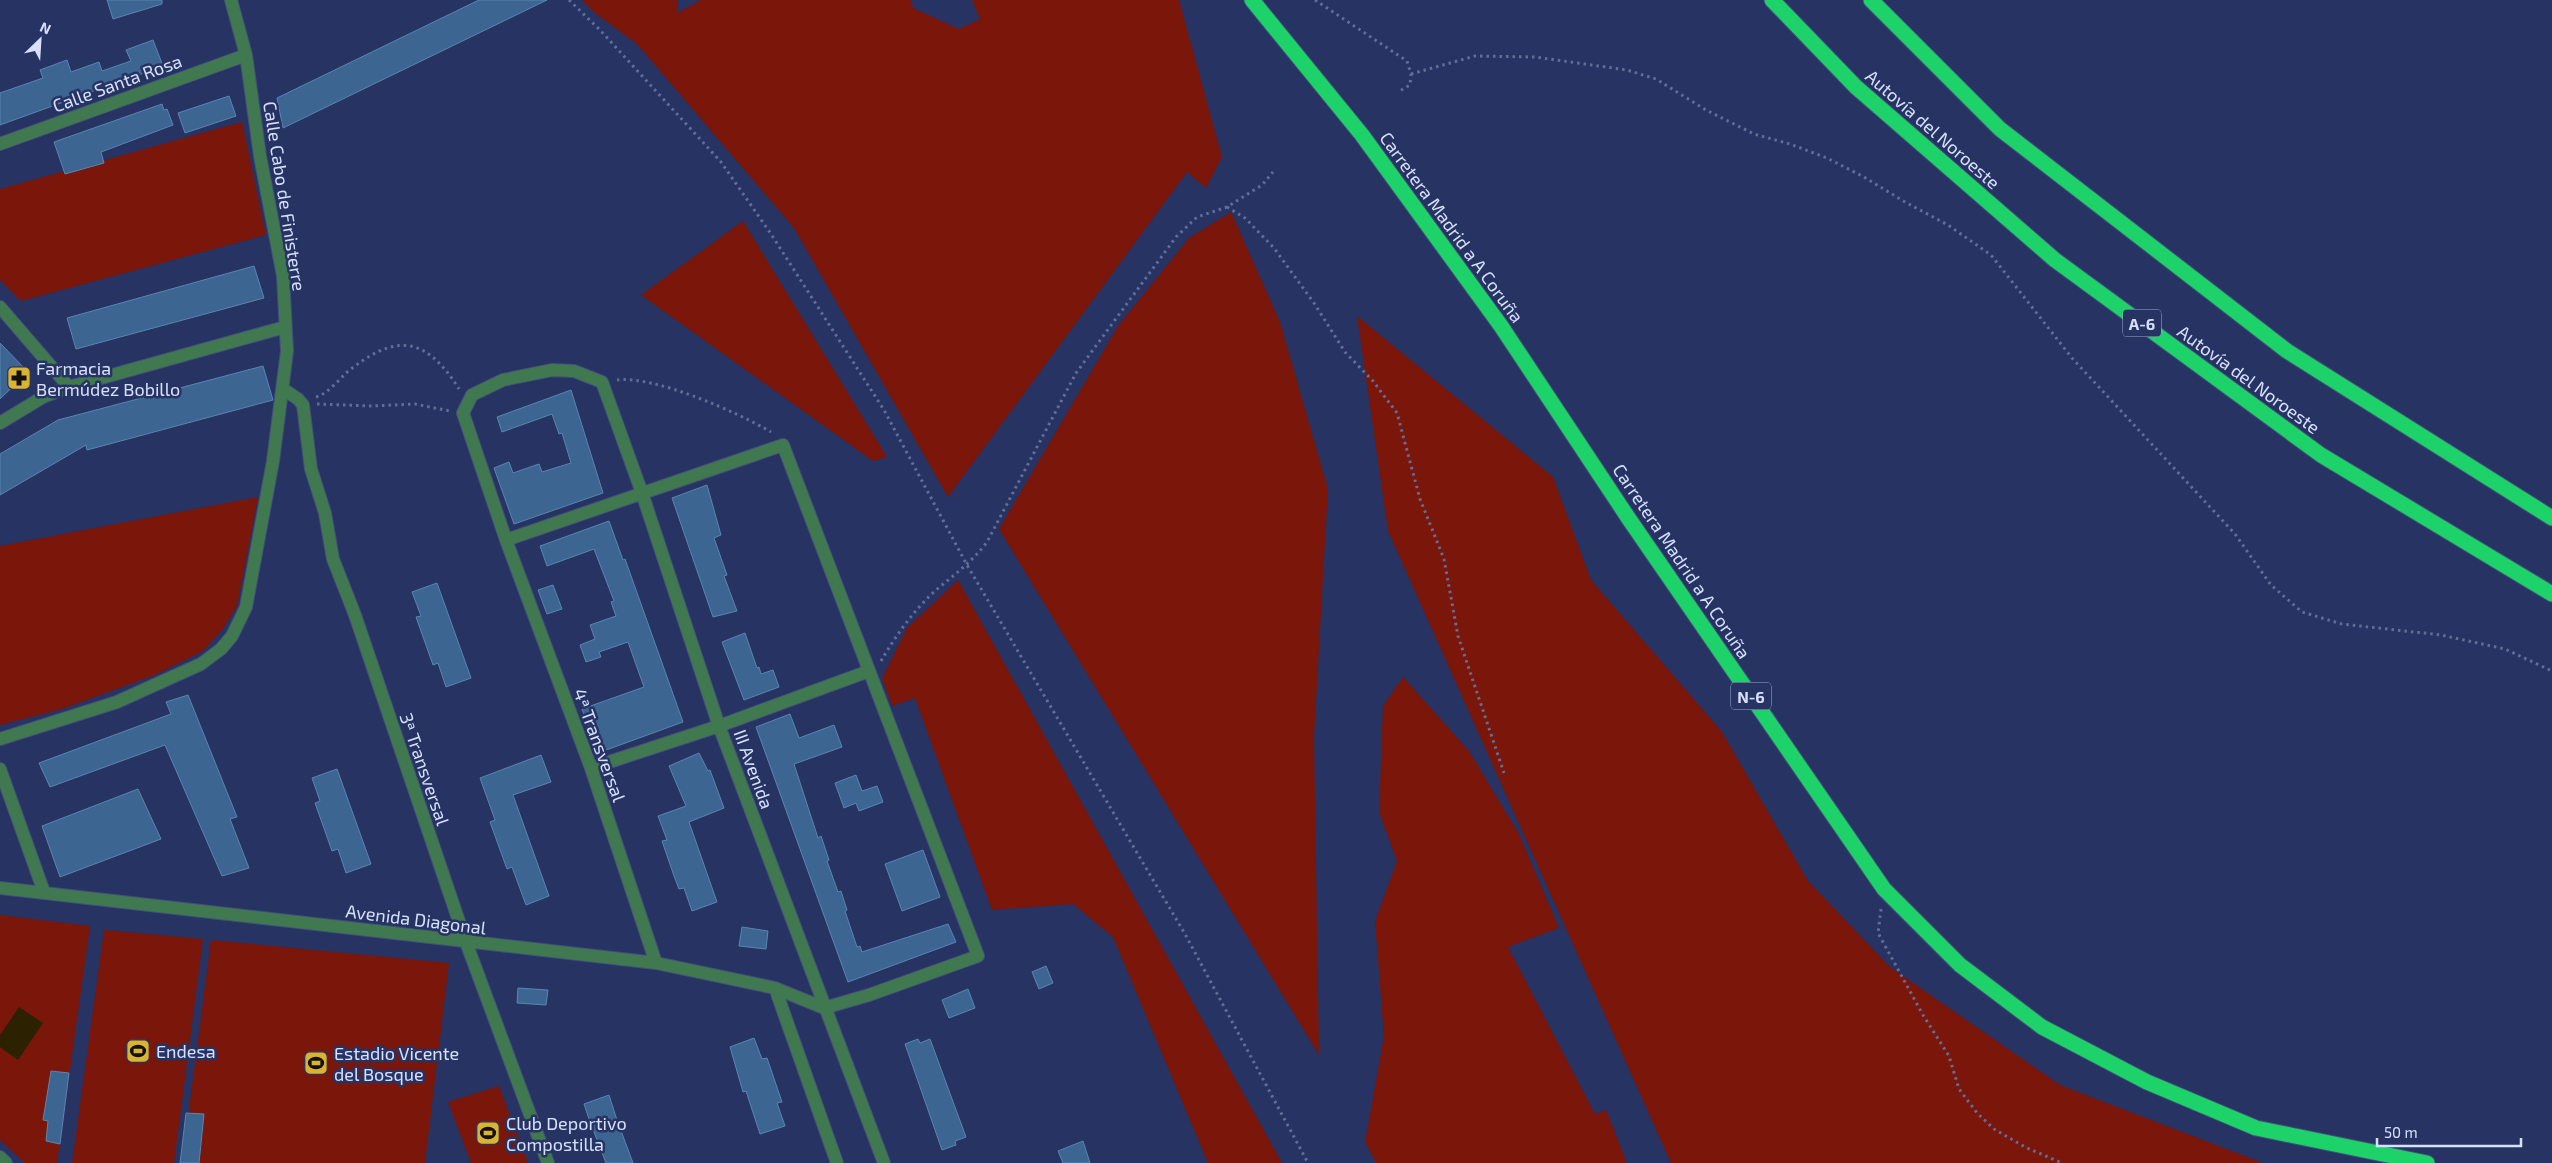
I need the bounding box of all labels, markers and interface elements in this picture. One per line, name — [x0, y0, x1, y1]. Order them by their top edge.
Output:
north arrow — [15, 15, 65, 65]
text: N — [38, 18, 54, 38]
street label: Calle Santa Rosa — [49, 49, 185, 117]
street label: Autovía del Noroeste — [1861, 65, 2005, 193]
street label: Calle Cabo de Finisterre — [259, 100, 311, 292]
street label: Carretera Madrid a A Coruña — [1375, 127, 1529, 327]
road number: A-6 — [2123, 309, 2161, 336]
street label: Autovía del Noroeste — [2173, 320, 2325, 438]
place label: Farmacia Bermúdez Bobillo — [36, 357, 180, 400]
pharmacy icon: Farmacia Bermúdez Bobillo — [6, 365, 32, 391]
street label: Carretera Madrid a A Coruña — [1609, 459, 1755, 663]
road number: N-6 — [1731, 682, 1771, 709]
street label: 4ª Transversal — [569, 685, 631, 805]
street label: 3ª Transversal — [395, 710, 455, 829]
street label: III Avenida — [730, 726, 778, 812]
street label: Avenida Diagonal — [345, 899, 488, 939]
sports icon: Endesa — [125, 1038, 151, 1064]
place label: Endesa — [156, 1040, 216, 1062]
place label: Estadio Vicente del Bosque — [334, 1042, 459, 1085]
sports icon: Estadio Vicente del Bosque — [303, 1050, 329, 1076]
place label: Club Deportivo Compostilla — [506, 1112, 627, 1155]
scale bar — [2377, 1116, 2521, 1148]
sports icon: Club Deportivo Compostilla — [475, 1120, 501, 1146]
text: 50 m — [2384, 1123, 2418, 1141]

